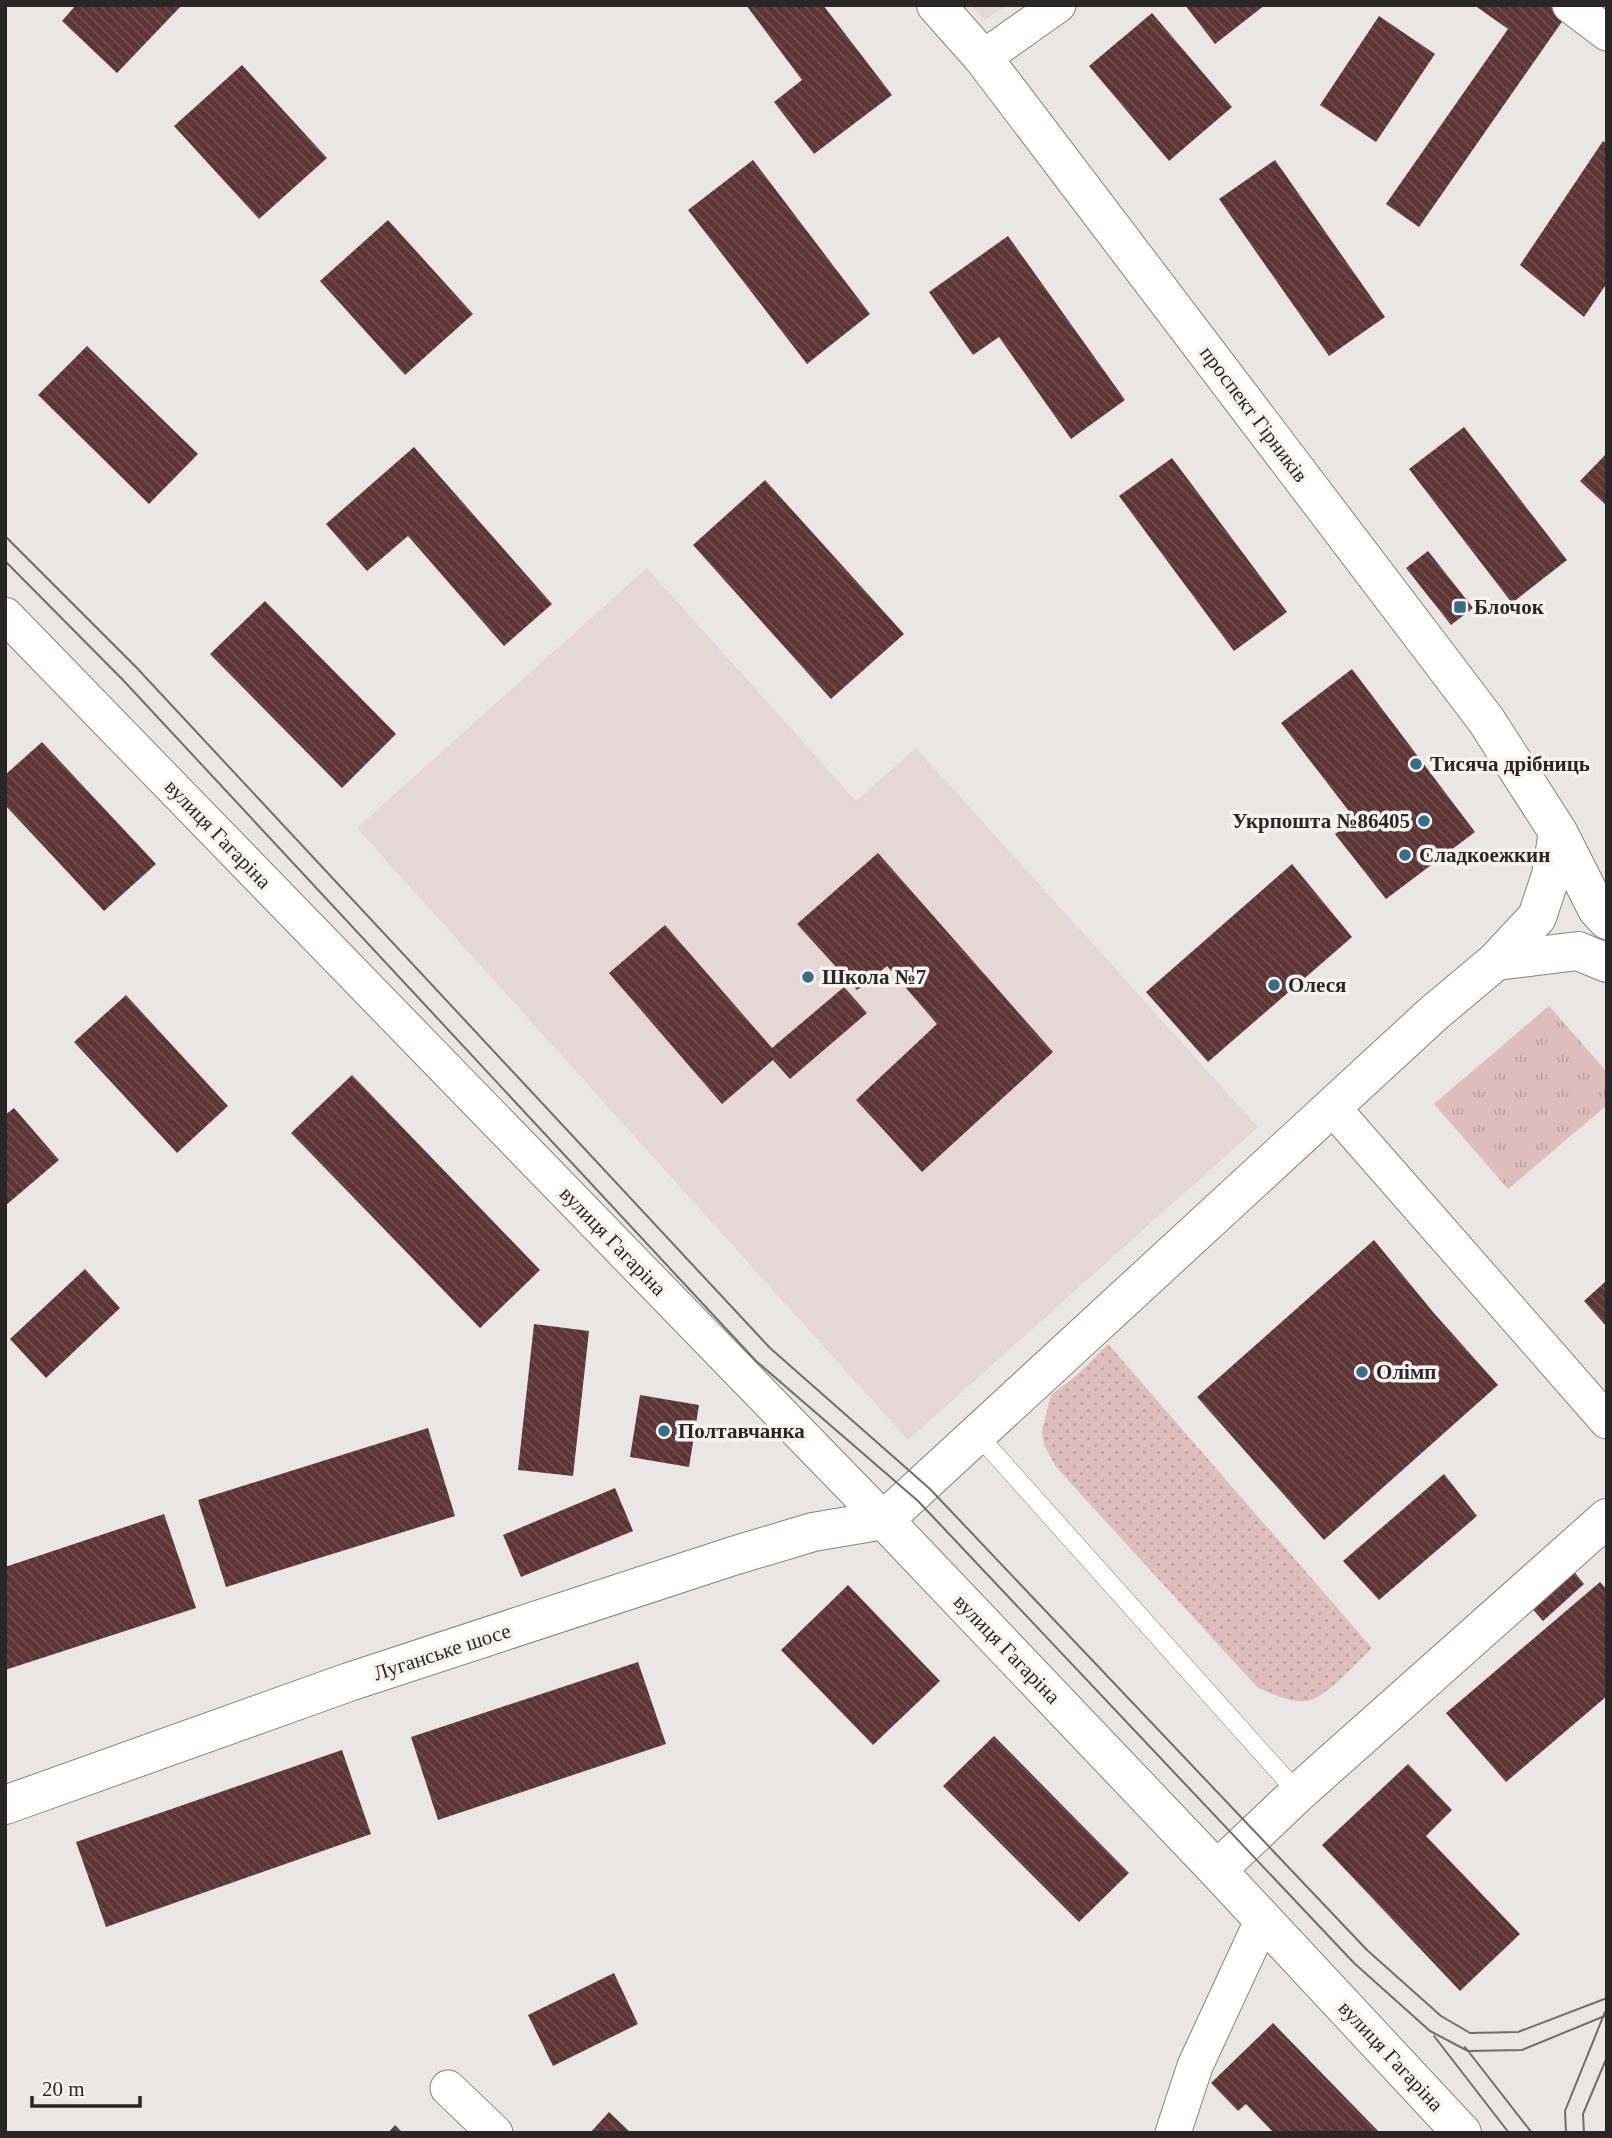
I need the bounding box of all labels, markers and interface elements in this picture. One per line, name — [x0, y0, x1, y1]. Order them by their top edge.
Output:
street label: проспект Гірників — [1195, 341, 1313, 487]
place label: Блочок — [1474, 595, 1545, 619]
marker: Блочок — [1452, 599, 1468, 615]
place label: Тисяча дрібниць — [1430, 752, 1590, 776]
marker: Тисяча дрібниць — [1408, 756, 1424, 772]
street label: вулиця Гагаріна — [160, 774, 277, 894]
place label: Укрпошта №86405 — [1232, 809, 1410, 833]
marker: Укрпошта №86405 — [1416, 813, 1432, 829]
place label: Сладкоежкин — [1419, 843, 1550, 867]
marker: Сладкоежкин — [1397, 847, 1413, 863]
place label: Школа №7 — [822, 965, 926, 989]
marker: Школа №7 — [800, 969, 816, 985]
place label: Олеся — [1288, 973, 1346, 997]
marker: Олеся — [1266, 977, 1282, 993]
street label: вулиця Гагаріна — [555, 1181, 672, 1301]
place label: Олімп — [1376, 1360, 1436, 1384]
marker: Олімп — [1354, 1364, 1370, 1380]
place label: Полтавчанка — [678, 1419, 805, 1443]
marker: Полтавчанка — [656, 1423, 672, 1439]
street label: вулиця Гагаріна — [949, 1589, 1066, 1709]
street label: Луганське шосе — [370, 1619, 514, 1685]
street label: вулиця Гагаріна — [1334, 1996, 1449, 2117]
scale bar — [32, 2064, 140, 2108]
text: 20 m — [42, 2077, 85, 2101]

